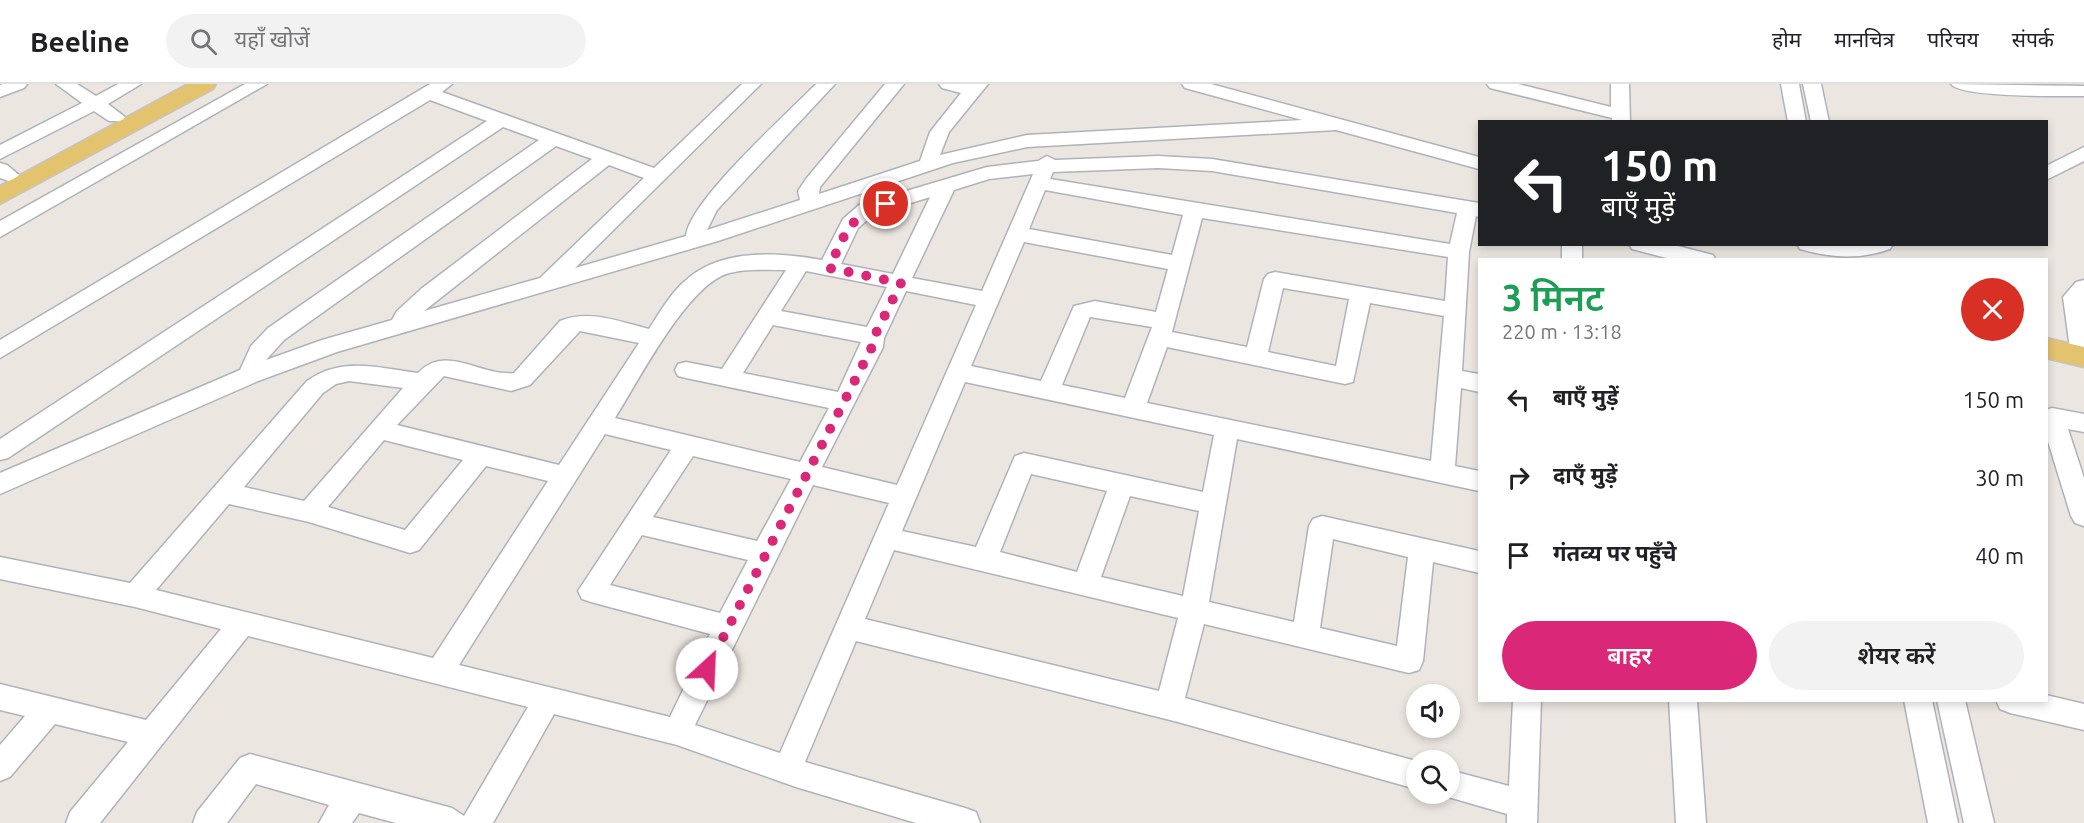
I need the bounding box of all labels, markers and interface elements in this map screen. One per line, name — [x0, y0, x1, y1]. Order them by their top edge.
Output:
search box — [166, 14, 586, 68]
icon: search — [187, 25, 220, 58]
text: Beeline — [30, 26, 130, 57]
text: यहाँ खोजें — [235, 26, 310, 51]
text: होम — [1772, 27, 1801, 51]
text: मानचित्र — [1834, 27, 1894, 51]
text: परिचय — [1927, 27, 1979, 51]
text: संपर्क — [2012, 27, 2054, 51]
text: 150 m — [1601, 142, 1718, 189]
icon: left — [1502, 144, 1580, 222]
pin — [860, 178, 911, 229]
icon: arrive — [869, 187, 902, 220]
text: बाएँ मुड़ें — [1601, 191, 1675, 221]
text: 3 मिनट — [1502, 277, 1604, 318]
button: close — [1961, 278, 2024, 341]
text: 220 m · 13:18 — [1502, 320, 1622, 343]
icon: left — [1502, 383, 1535, 416]
text: बाएँ मुड़ें — [1553, 384, 1619, 409]
text: 150 m — [1963, 387, 2024, 412]
icon: right — [1502, 461, 1535, 494]
text: दाएँ मुड़ें — [1553, 462, 1617, 487]
text: 30 m — [1975, 465, 2024, 490]
icon: arrive — [1502, 539, 1535, 572]
text: गंतव्य पर पहुँचे — [1553, 540, 1677, 565]
text: 40 m — [1975, 543, 2024, 568]
button: बाहर — [1502, 621, 1757, 690]
button: शेयर करें — [1769, 621, 2024, 690]
position arrow — [675, 637, 739, 701]
map controls — [1406, 684, 1460, 804]
button: sound — [1406, 684, 1460, 738]
button: search — [1406, 750, 1460, 804]

